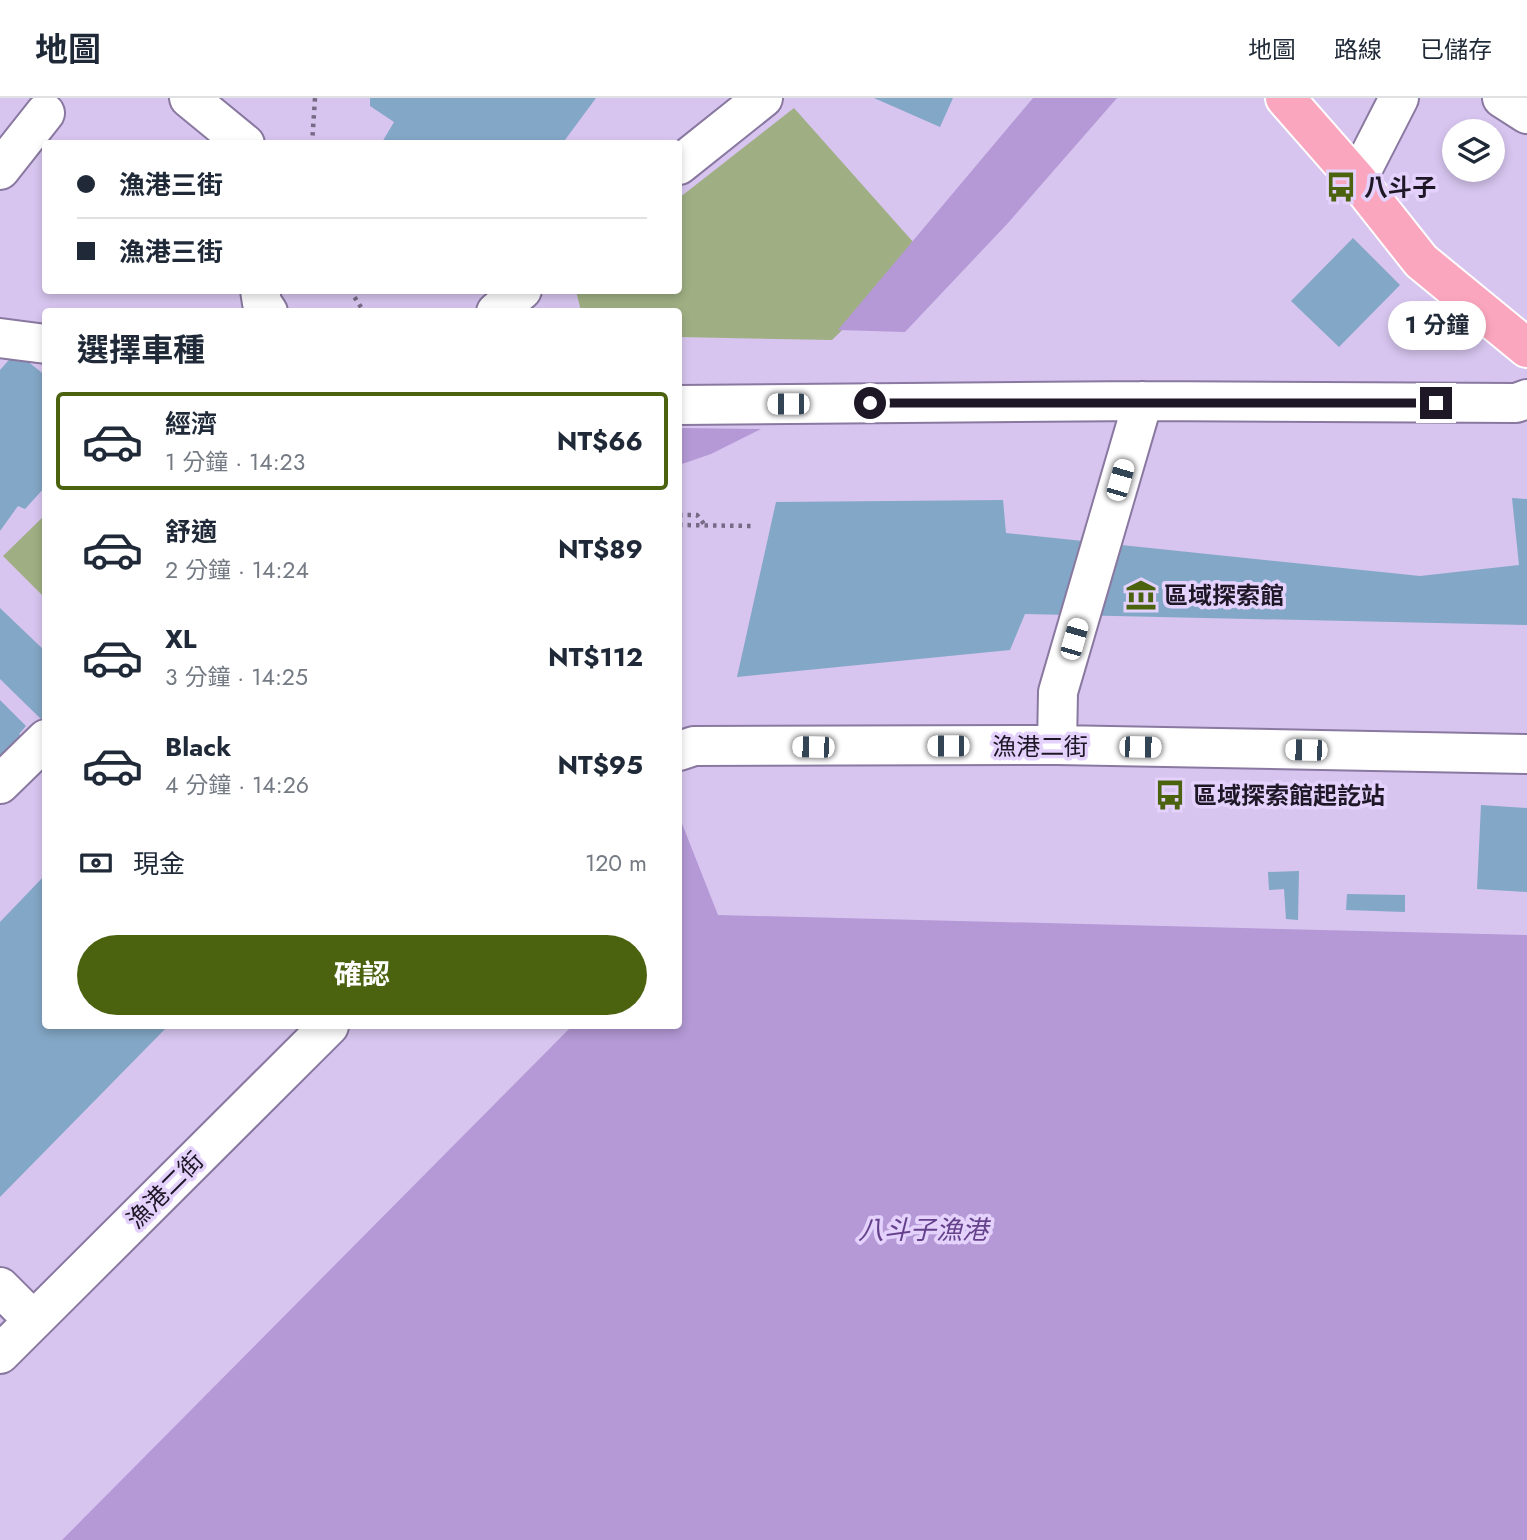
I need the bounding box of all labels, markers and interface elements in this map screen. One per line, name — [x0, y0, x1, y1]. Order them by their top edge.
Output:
text: 地圖 — [35, 26, 101, 73]
text: 地圖 — [1248, 32, 1296, 67]
text: 路線 — [1334, 32, 1382, 67]
text: 已儲存 — [1420, 32, 1492, 67]
map controls — [1442, 119, 1505, 182]
button: layers — [1442, 119, 1505, 182]
text: 漁港三街 — [119, 166, 223, 204]
bus stop icon: 八斗子 — [1324, 170, 1358, 204]
place label: 八斗子 — [1364, 170, 1436, 205]
text: 漁港三街 — [119, 233, 223, 271]
callout: 1 分鐘 — [1387, 302, 1485, 350]
text: 1 分鐘 — [1405, 308, 1469, 342]
text: 選擇車種 — [77, 327, 205, 373]
route start — [854, 387, 886, 419]
route end — [1420, 387, 1452, 419]
car — [768, 394, 810, 415]
text: 經濟 — [165, 405, 217, 443]
icon: car — [81, 410, 144, 473]
text: NT$66 — [557, 422, 643, 460]
text: 1 分鐘 · 14:23 — [165, 445, 305, 479]
car — [1105, 457, 1136, 503]
text: 舒適 — [165, 513, 217, 551]
icon: car — [81, 518, 144, 581]
text: NT$89 — [558, 530, 643, 568]
text: 2 分鐘 · 14:24 — [165, 553, 309, 587]
museum icon: 區域探索館 — [1124, 578, 1158, 612]
place label: 區域探索館 — [1164, 578, 1284, 613]
car — [1059, 616, 1090, 662]
text: XL — [165, 620, 197, 658]
icon: car — [81, 626, 144, 689]
text: NT$112 — [548, 638, 643, 676]
text: 3 分鐘 · 14:25 — [165, 660, 308, 694]
text: Black — [165, 728, 231, 766]
street label: 漁港二街 — [992, 729, 1088, 764]
icon: car — [81, 734, 144, 797]
car — [792, 736, 835, 758]
car — [928, 736, 970, 757]
car — [1119, 736, 1162, 758]
car — [1285, 739, 1328, 761]
text: NT$95 — [557, 746, 643, 784]
text: 4 分鐘 · 14:26 — [165, 768, 309, 802]
bus stop icon: 區域探索館起訖站 — [1153, 778, 1187, 812]
place label: 區域探索館起訖站 — [1193, 778, 1385, 813]
icon: cash — [77, 844, 115, 882]
text: 現金 — [133, 845, 185, 883]
text: 120 m — [585, 846, 647, 880]
button: 確認 — [77, 935, 647, 1015]
street label: 漁港二街 — [119, 1144, 211, 1236]
water label: 八斗子漁港 — [858, 1211, 992, 1249]

